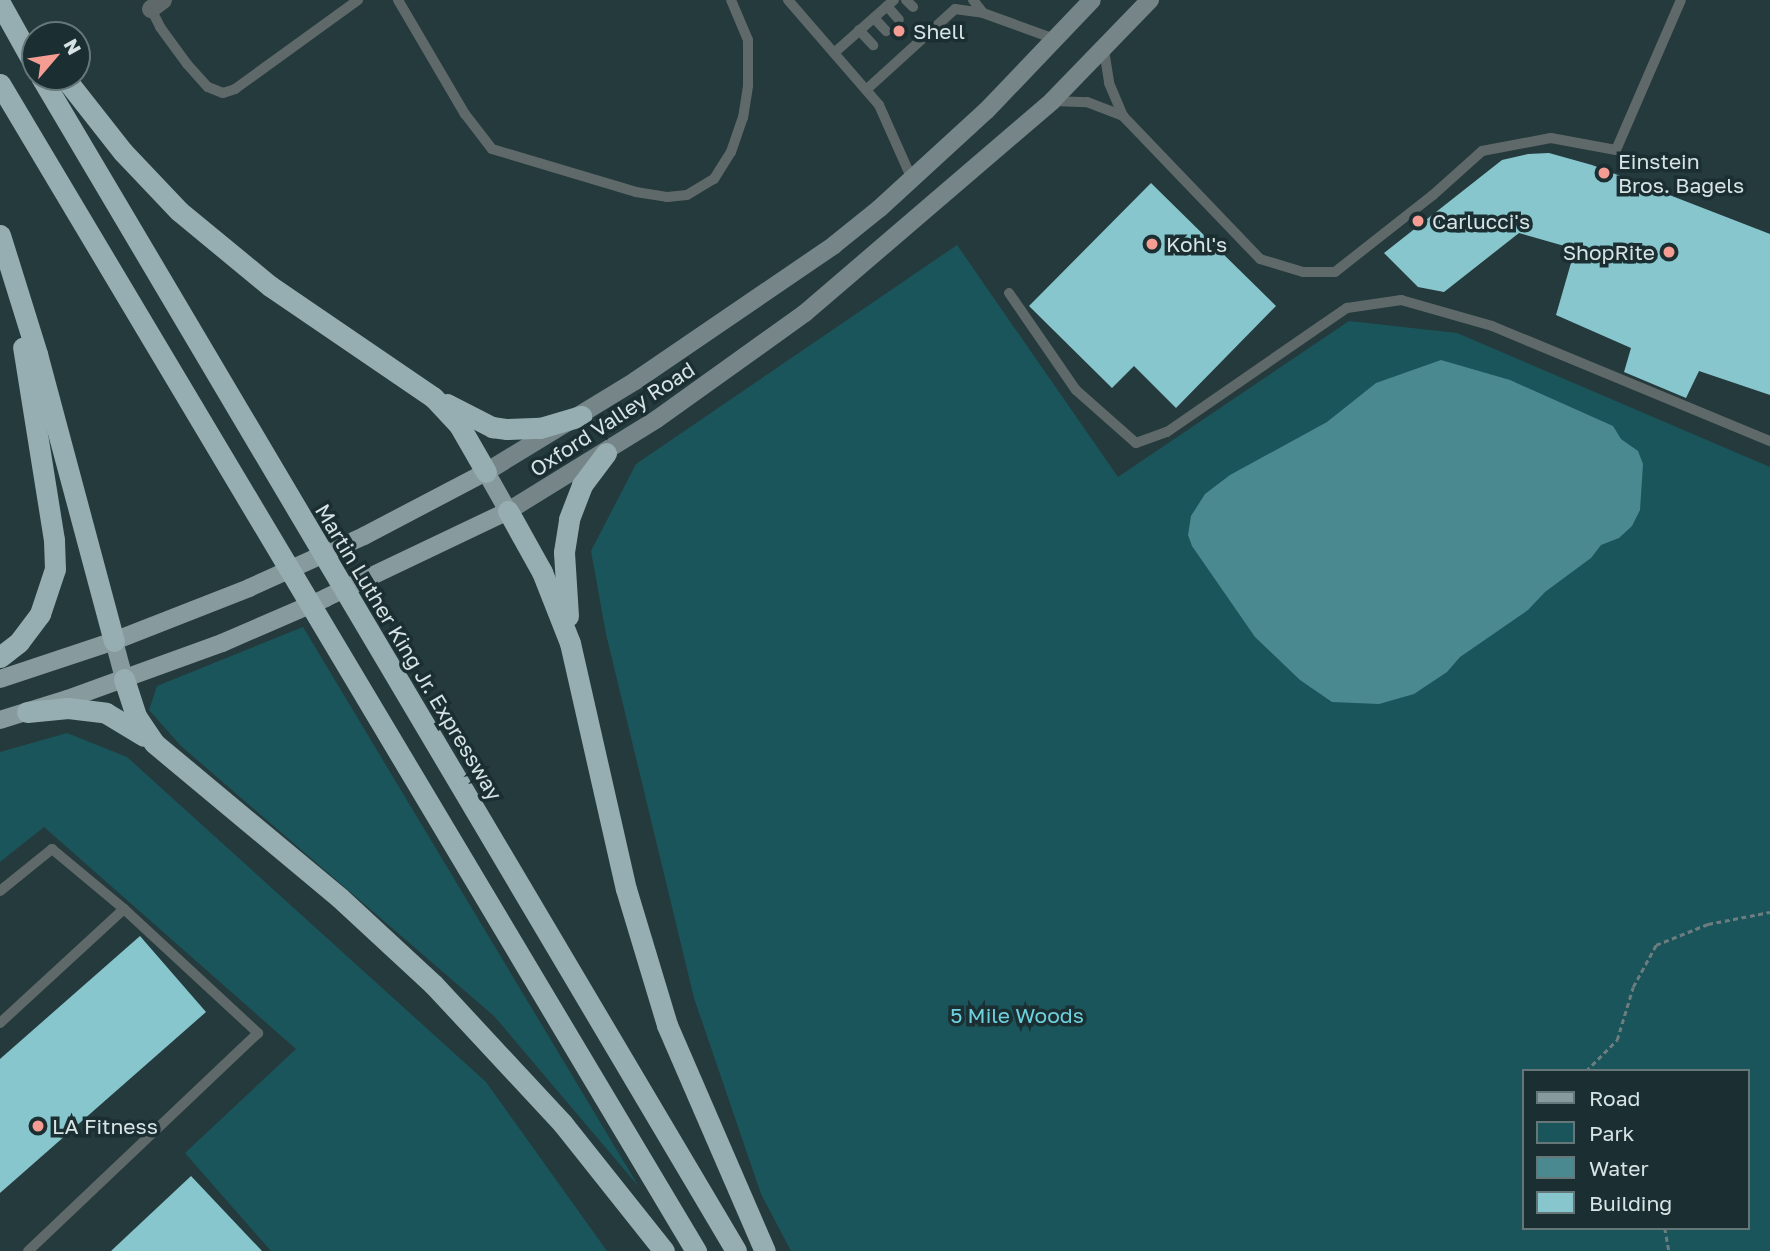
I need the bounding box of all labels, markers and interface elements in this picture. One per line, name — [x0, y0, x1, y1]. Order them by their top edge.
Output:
place label: Shell — [913, 18, 965, 44]
north arrow — [21, 21, 91, 91]
marker: Shell — [891, 23, 907, 39]
text: N — [59, 35, 87, 58]
place label: Einstein Bros. Bagels — [1618, 148, 1744, 198]
marker: Einstein Bros. Bagels — [1596, 165, 1612, 181]
place label: Carlucci's — [1432, 208, 1530, 234]
marker: Carlucci's — [1410, 213, 1426, 229]
place label: Kohl's — [1166, 231, 1227, 257]
marker: Kohl's — [1144, 236, 1160, 252]
place label: ShopRite — [1563, 239, 1655, 265]
marker: ShopRite — [1661, 244, 1677, 260]
street label: Oxford Valley Road — [525, 356, 699, 482]
street label: Martin Luther King Jr. Expressway — [310, 499, 508, 805]
park label: 5 Mile Woods — [950, 1002, 1084, 1028]
legend — [1522, 1069, 1749, 1230]
text: Road — [1589, 1085, 1640, 1111]
place label: LA Fitness — [52, 1113, 158, 1139]
marker: LA Fitness — [30, 1118, 46, 1134]
text: Park — [1589, 1120, 1634, 1146]
text: Water — [1589, 1155, 1649, 1181]
text: Building — [1589, 1190, 1672, 1216]

